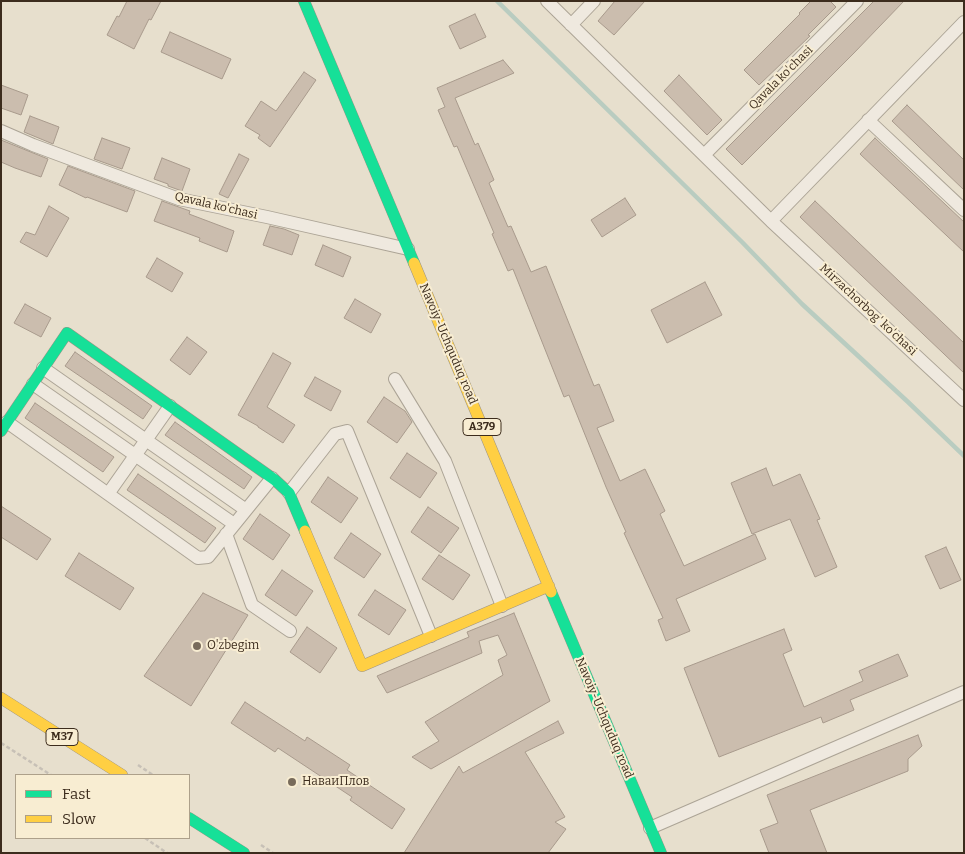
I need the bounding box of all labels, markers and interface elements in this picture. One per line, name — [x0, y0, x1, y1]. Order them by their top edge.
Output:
street label: Qavala ko'chasi — [746, 43, 816, 113]
street label: Qavala ko'chasi — [173, 189, 259, 223]
street label: Mirzachorbog' ko'chasi — [816, 261, 920, 359]
street label: Navoiy-Uchquduq road — [416, 281, 480, 407]
road number: A379 — [463, 418, 501, 436]
place label: O'zbegim — [207, 639, 259, 653]
marker: O'zbegim — [191, 640, 203, 652]
street label: Navoiy-Uchquduq road — [572, 655, 636, 781]
road number: M37 — [46, 729, 78, 746]
legend — [15, 774, 190, 839]
place label: НаваиПлов — [302, 775, 369, 789]
marker: НаваиПлов — [286, 776, 298, 788]
text: Fast — [62, 785, 91, 803]
text: Slow — [62, 810, 96, 828]

